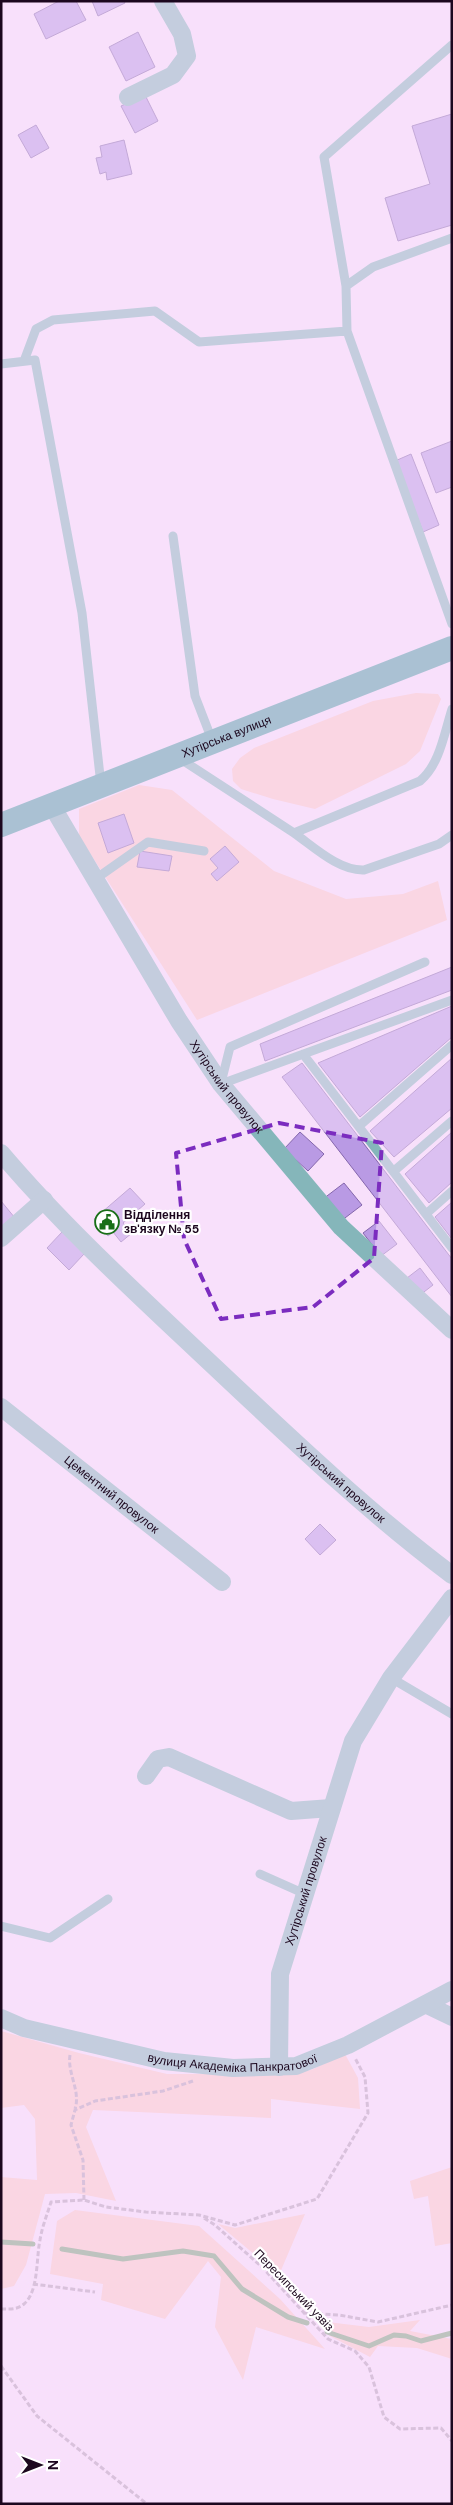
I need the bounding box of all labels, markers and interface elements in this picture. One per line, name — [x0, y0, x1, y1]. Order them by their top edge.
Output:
street label: Хутірська вулиця — [179, 712, 274, 761]
street label: Хутірський провулок — [186, 1037, 268, 1137]
place label: Відділення зв'язку № 55 — [124, 1207, 199, 1237]
public building icon: Відділення зв'язку № 55 — [94, 1209, 120, 1235]
street label: Хутірський провулок — [293, 1439, 389, 1527]
street label: Цементний провулок — [61, 1452, 163, 1538]
street label: Хутірський провулок — [281, 1834, 331, 1948]
street label: вулиця Академіка Панкратової — [146, 2049, 320, 2076]
street label: Пересипський узвіз — [251, 2246, 338, 2335]
north arrow — [15, 2440, 65, 2490]
text: N — [44, 2460, 62, 2470]

